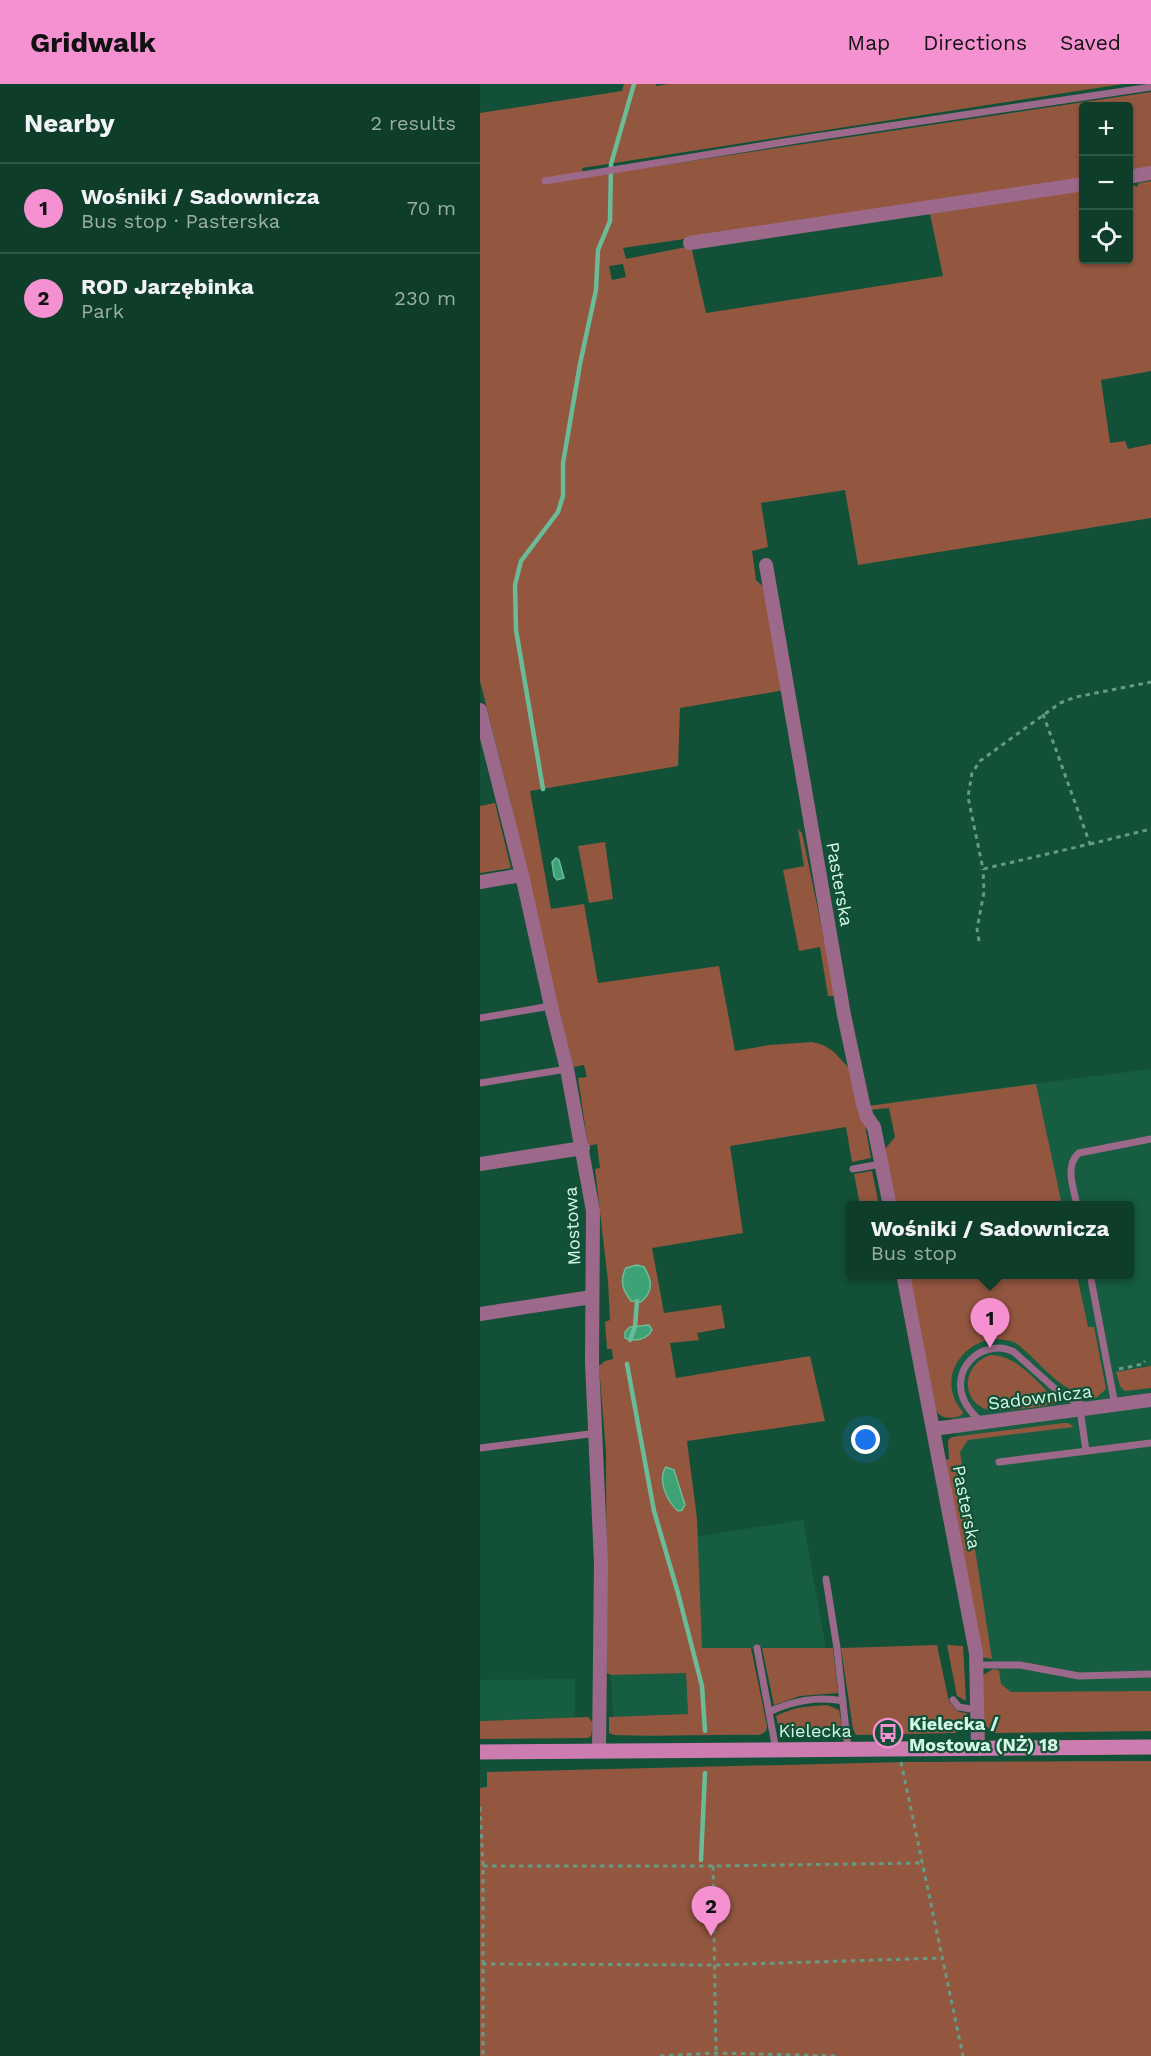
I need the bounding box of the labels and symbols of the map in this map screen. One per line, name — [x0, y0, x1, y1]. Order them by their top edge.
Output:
street label: Pasterska — [822, 840, 858, 928]
street label: Mostowa — [559, 1186, 585, 1266]
pin: 1 — [970, 1298, 1010, 1348]
street label: Sadownicza — [987, 1380, 1093, 1414]
your location — [851, 1425, 880, 1454]
street label: Pasterska — [949, 1463, 985, 1551]
place label: Kielecka / Mostowa (NŻ) 18 — [909, 1713, 1058, 1755]
bus stop icon: Kielecka / Mostowa (NŻ) 18 — [872, 1717, 904, 1749]
street label: Kielecka — [778, 1720, 852, 1741]
pin: 2 — [692, 1886, 730, 1936]

